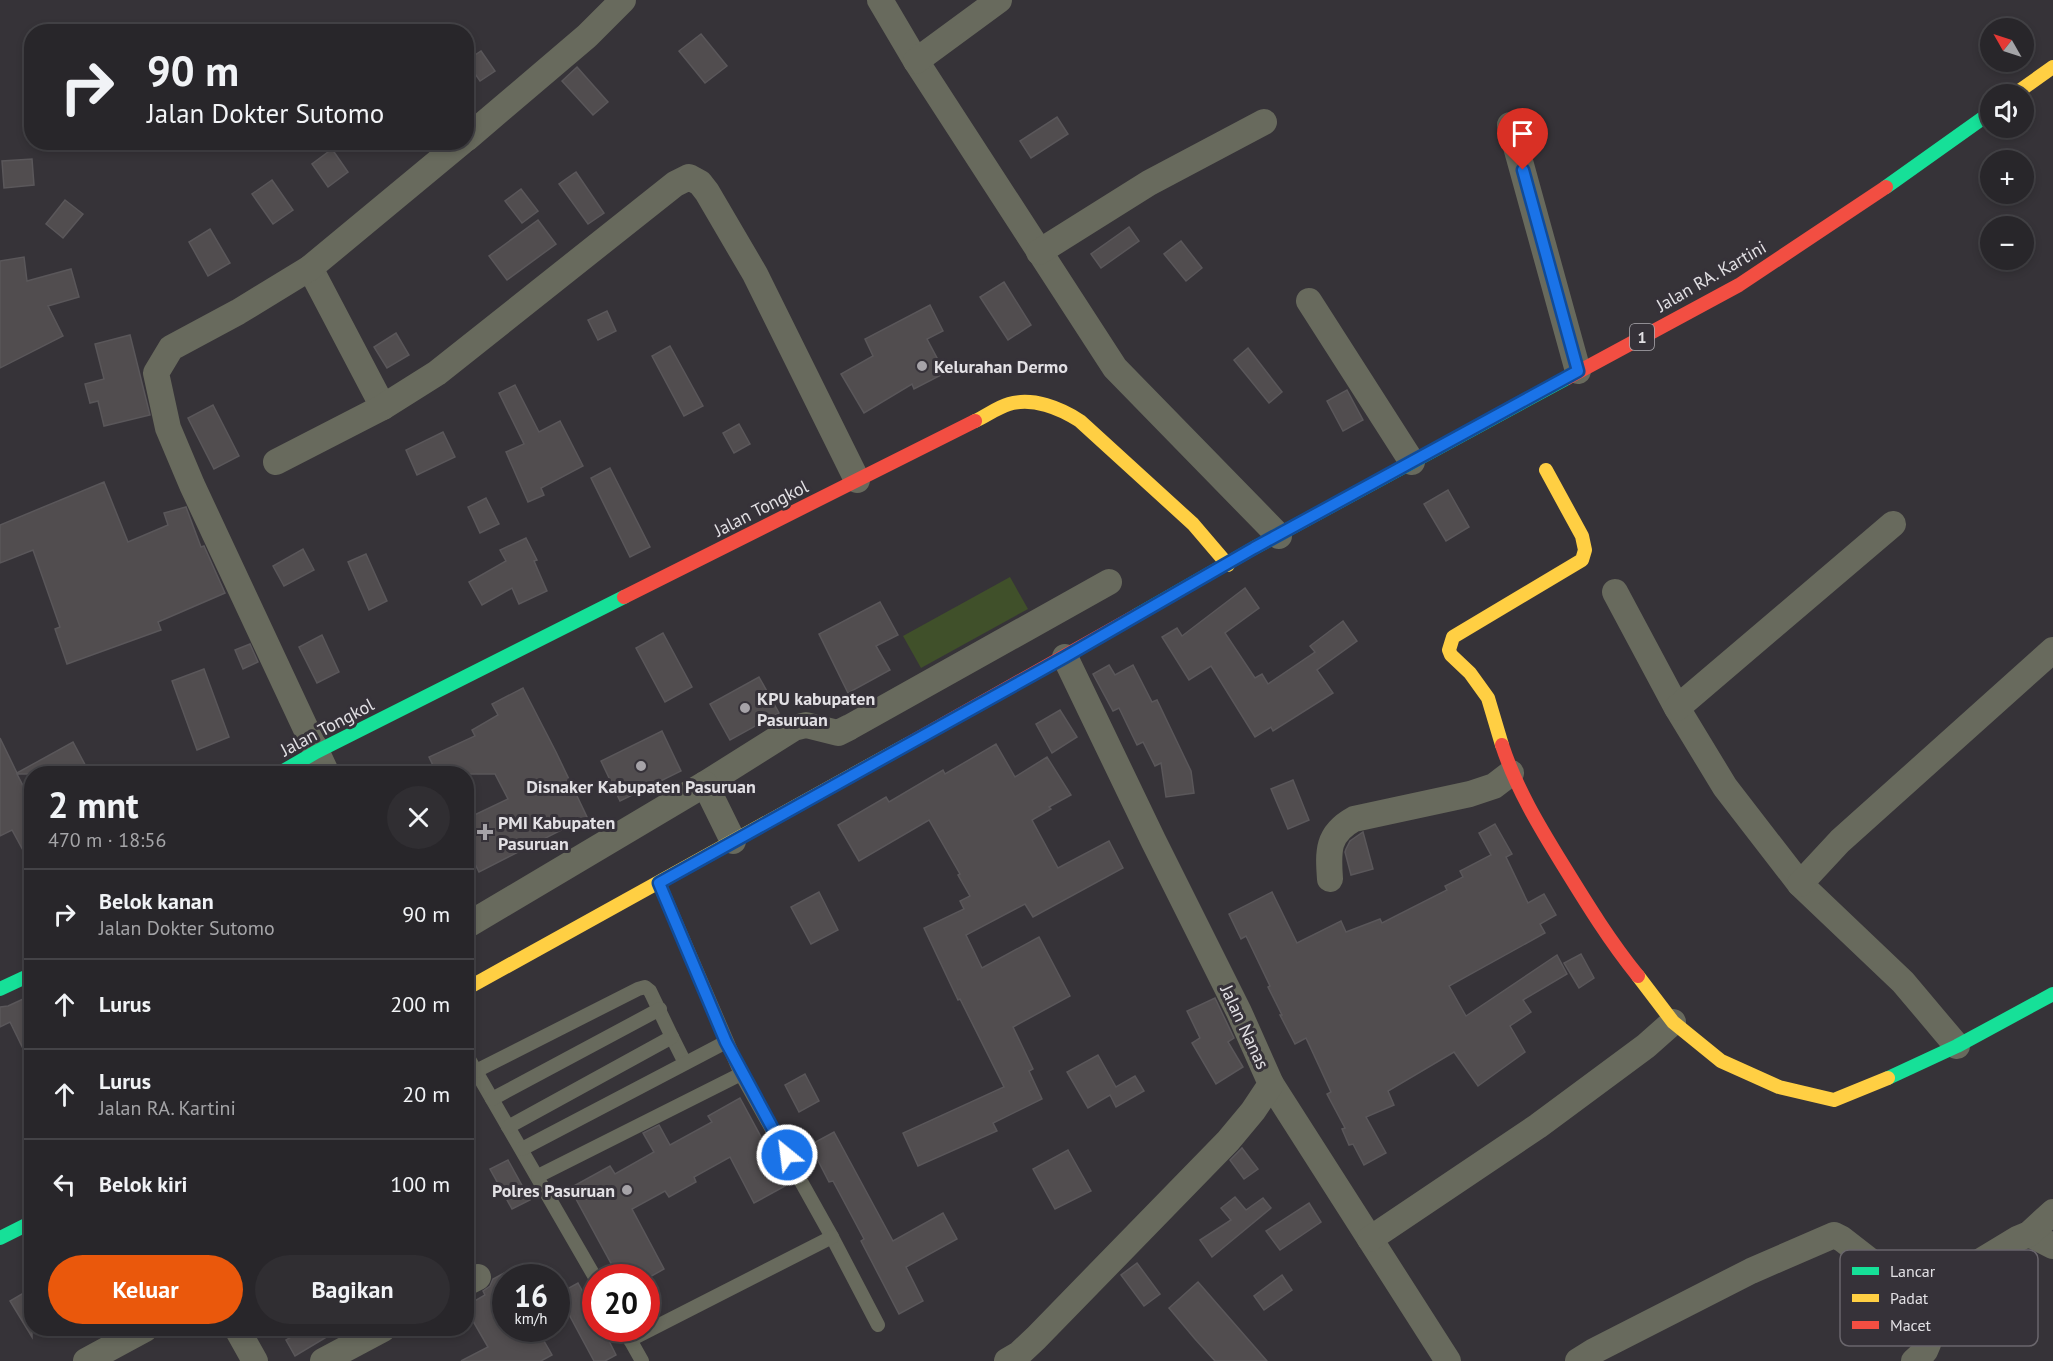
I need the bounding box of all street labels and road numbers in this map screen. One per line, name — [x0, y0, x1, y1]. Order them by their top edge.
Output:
street label: Jalan RA. Kartini — [1651, 235, 1770, 317]
road number: 1 — [1630, 324, 1654, 350]
street label: Jalan Tongkol — [709, 474, 813, 542]
street label: Jalan Tongkol — [275, 692, 378, 762]
street label: Jalan Nanas — [1215, 980, 1275, 1073]

